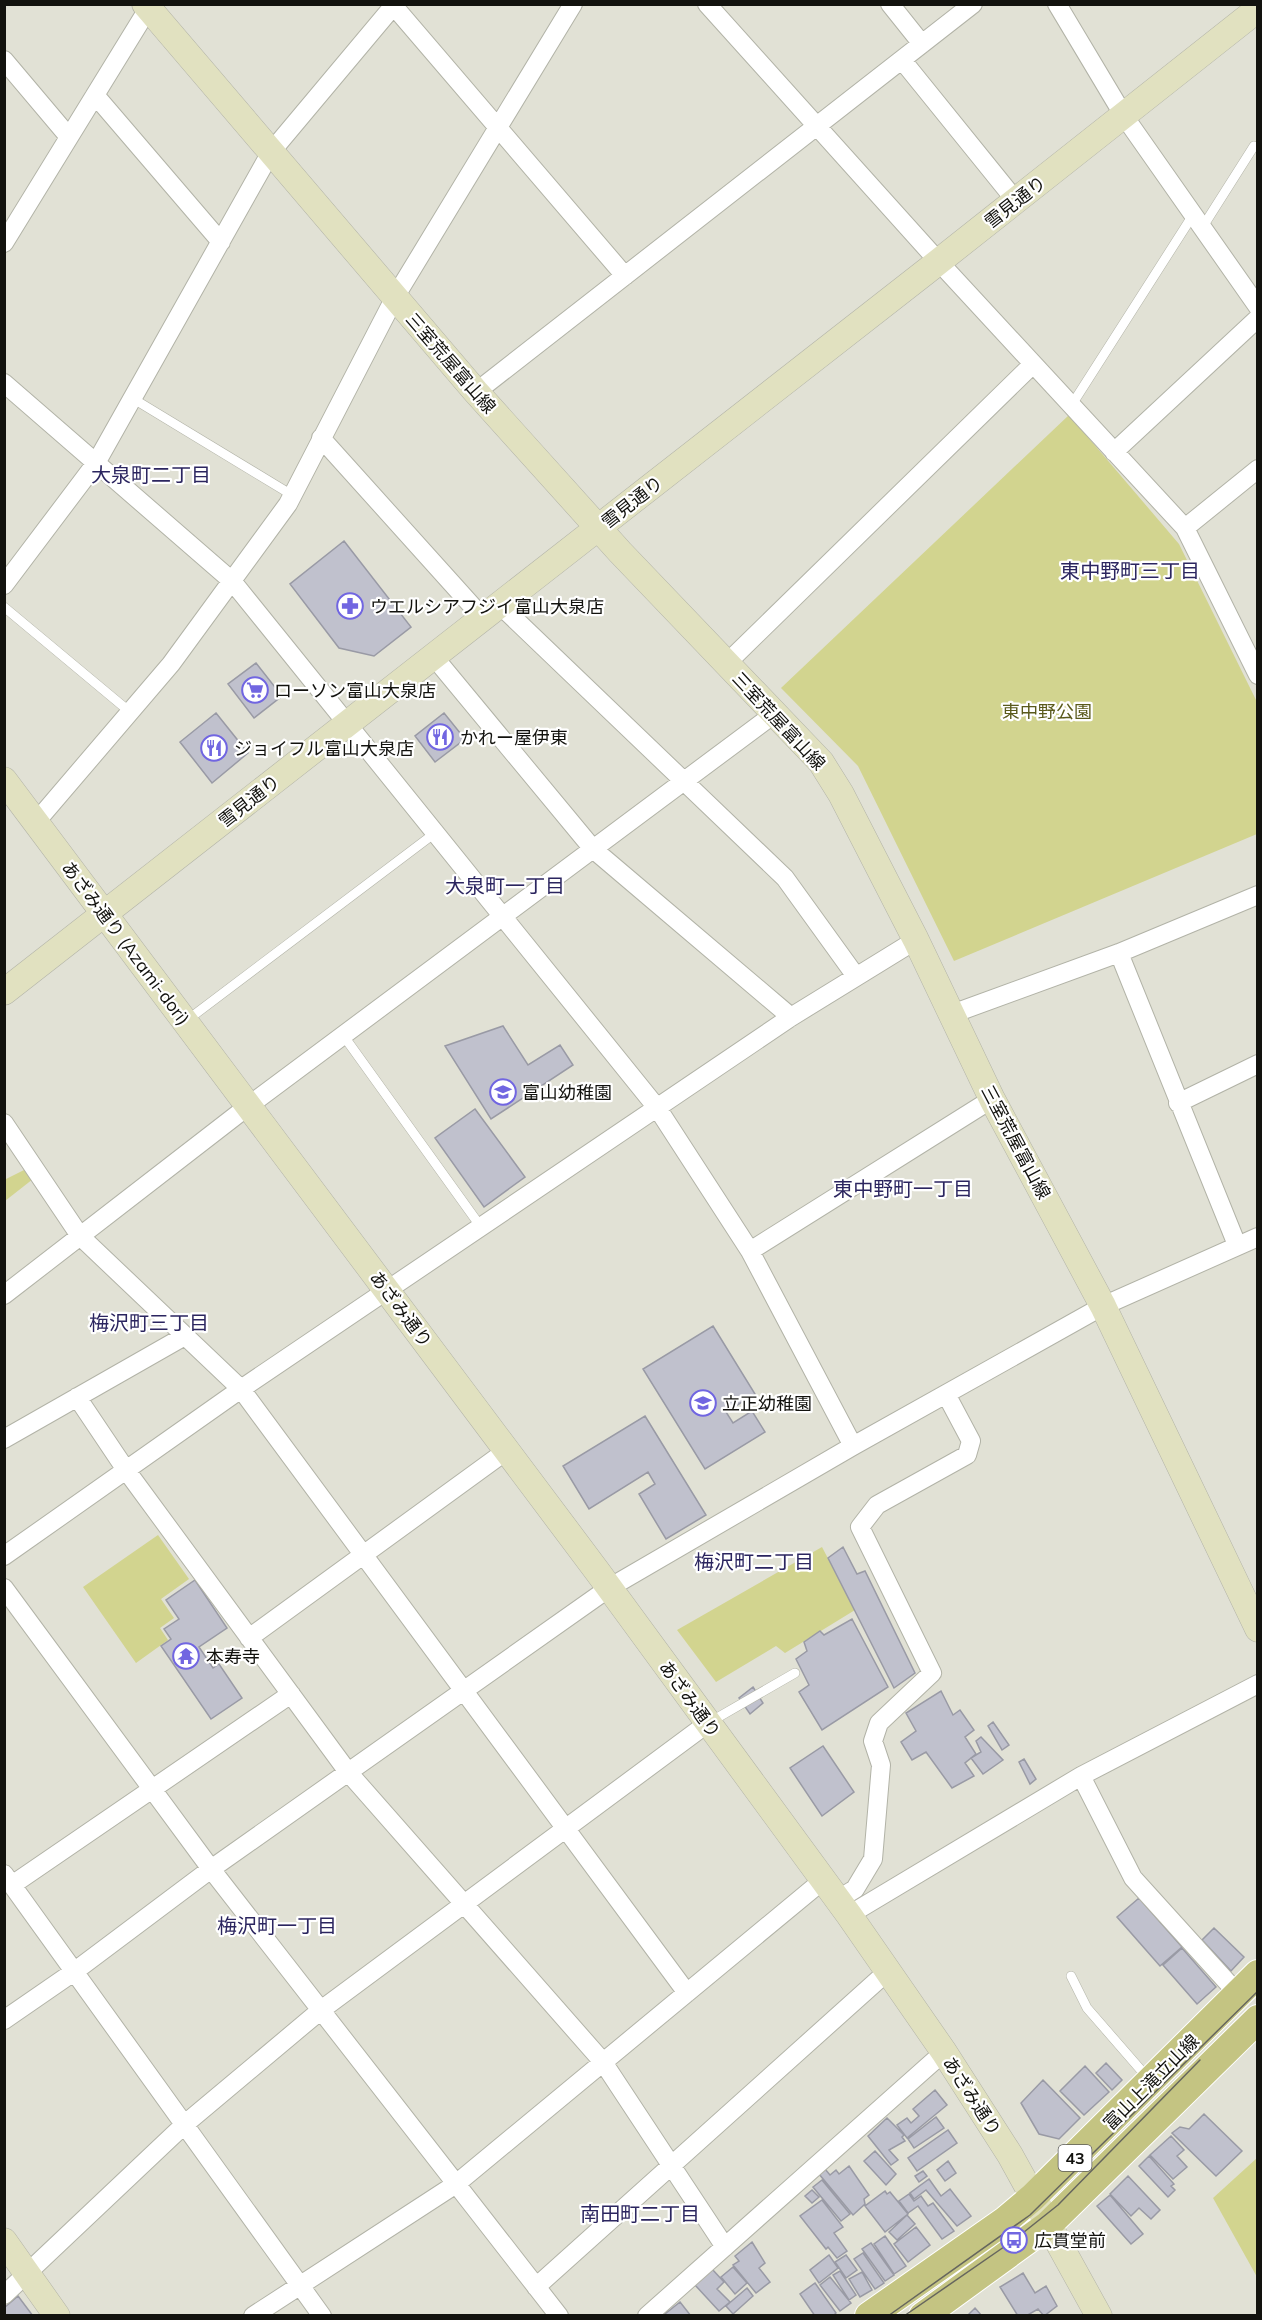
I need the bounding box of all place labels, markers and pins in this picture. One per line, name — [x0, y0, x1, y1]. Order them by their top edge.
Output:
pharmacy icon: ウエルシアフジイ富山大泉店 — [335, 591, 365, 621]
place label: ウエルシアフジイ富山大泉店 — [370, 595, 604, 618]
supermarket icon: ローソン富山大泉店 — [240, 675, 270, 705]
place label: ローソン富山大泉店 — [274, 679, 436, 702]
restaurant icon: かれー屋伊東 — [425, 722, 455, 752]
place label: かれー屋伊東 — [460, 726, 568, 749]
restaurant icon: ジョイフル富山大泉店 — [199, 733, 229, 763]
place label: ジョイフル富山大泉店 — [234, 737, 414, 760]
school or university icon: 富山幼稚園 — [488, 1077, 518, 1107]
place label: 富山幼稚園 — [522, 1081, 612, 1104]
school or university icon: 立正幼稚園 — [688, 1388, 718, 1418]
place label: 立正幼稚園 — [722, 1392, 812, 1415]
temple icon: 本寿寺 — [171, 1641, 201, 1671]
place label: 本寿寺 — [206, 1645, 260, 1668]
bus stop icon: 広貫堂前 — [999, 2225, 1029, 2255]
place label: 広貫堂前 — [1034, 2229, 1106, 2252]

